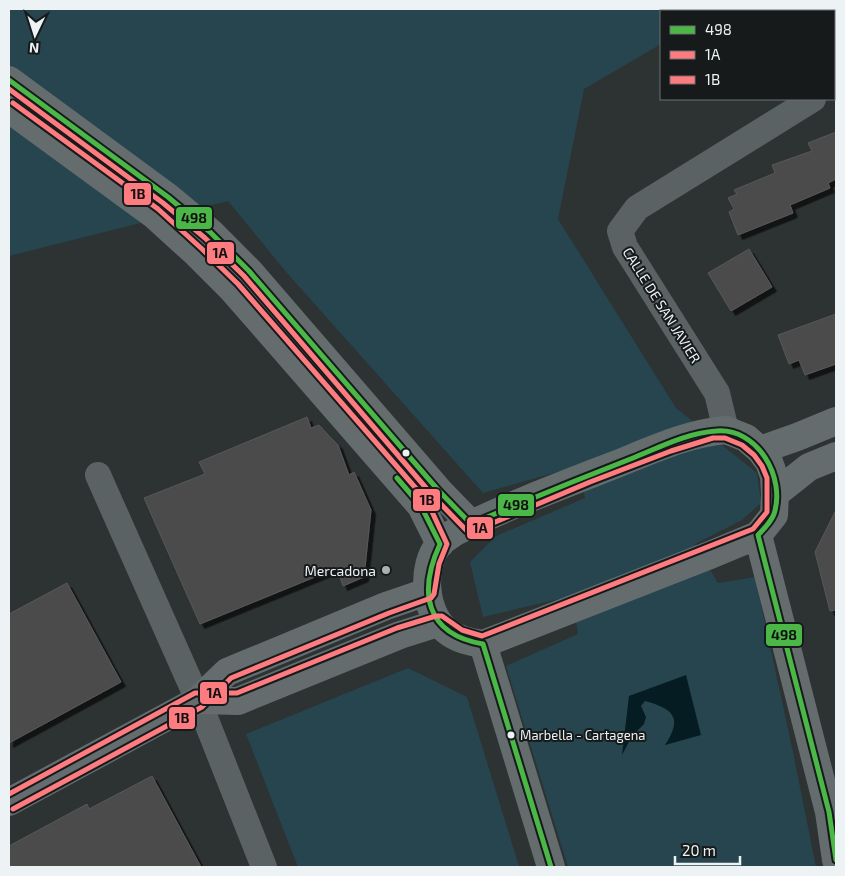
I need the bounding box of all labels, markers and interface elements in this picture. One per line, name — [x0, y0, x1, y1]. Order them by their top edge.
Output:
north arrow — [10, 10, 60, 60]
legend — [660, 10, 835, 100]
text: 498 — [705, 20, 732, 38]
text: N — [28, 40, 40, 57]
text: 1A — [705, 45, 721, 63]
text: 1B — [705, 70, 720, 88]
line badge: 1B — [123, 182, 152, 206]
text: 1B — [130, 185, 146, 202]
line badge: 498 — [175, 206, 213, 230]
text: 498 — [181, 209, 207, 226]
line badge: 1A — [206, 241, 235, 265]
text: 1A — [212, 244, 228, 261]
street label: CALLE DE SAN JAVIER — [619, 244, 705, 366]
unlabelled marker — [401, 448, 411, 458]
line badge: 1B — [412, 488, 441, 512]
text: 1B — [419, 491, 435, 508]
line badge: 498 — [497, 493, 535, 517]
text: 498 — [503, 496, 529, 513]
line badge: 1A — [466, 516, 494, 540]
text: 1A — [472, 519, 488, 536]
place label: Mercadona — [304, 562, 376, 579]
marker: Mercadona — [380, 564, 392, 576]
line badge: 498 — [765, 623, 803, 647]
text: 498 — [771, 626, 797, 643]
line badge: 1A — [199, 681, 228, 705]
text: 1A — [206, 684, 222, 701]
line badge: 1B — [168, 706, 196, 730]
text: 1B — [174, 709, 190, 726]
place label: Marbella - Cartagena — [520, 727, 645, 743]
marker: Marbella - Cartagena — [506, 730, 516, 740]
scale bar — [675, 834, 740, 866]
text: 20 m — [682, 841, 716, 859]

